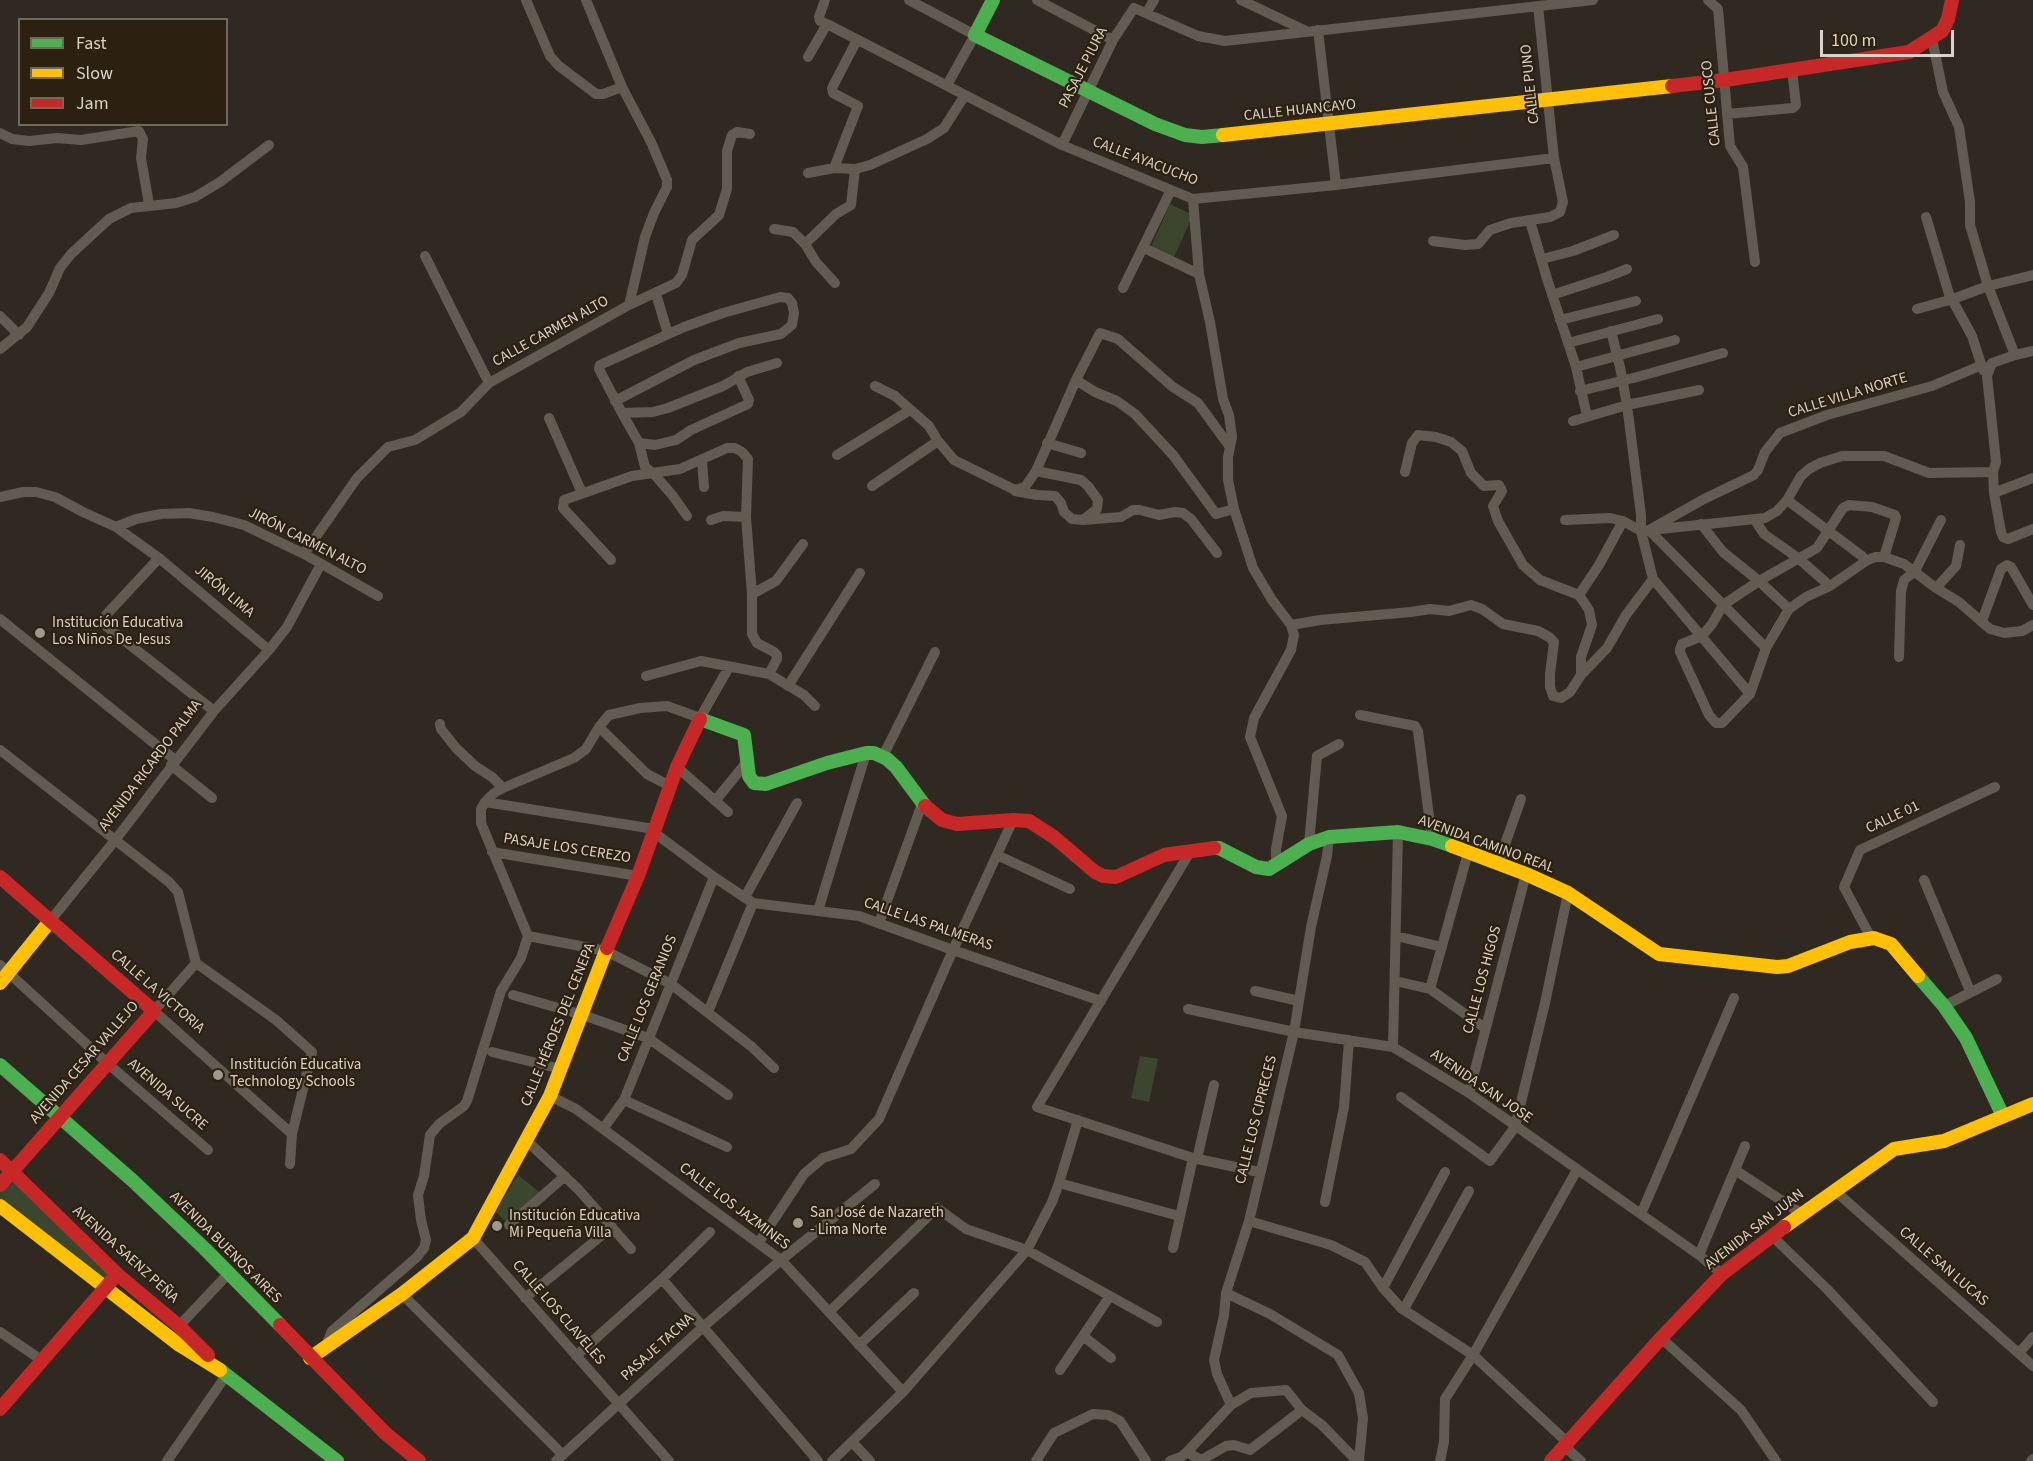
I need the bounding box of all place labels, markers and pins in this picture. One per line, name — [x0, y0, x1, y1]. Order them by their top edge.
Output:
place label: Institución Educativa Los Niños De Jesus — [52, 615, 183, 650]
marker: Institución Educativa Los Niños De Jesus — [33, 626, 47, 640]
place label: Institución Educativa Technology Schools — [230, 1057, 361, 1092]
marker: Institución Educativa Technology Schools — [211, 1068, 225, 1082]
place label: San José de Nazareth - Lima Norte — [810, 1205, 944, 1240]
place label: Institución Educativa Mi Pequeña Villa — [509, 1208, 640, 1243]
marker: San José de Nazareth - Lima Norte — [791, 1216, 805, 1230]
marker: Institución Educativa Mi Pequeña Villa — [490, 1219, 504, 1233]

